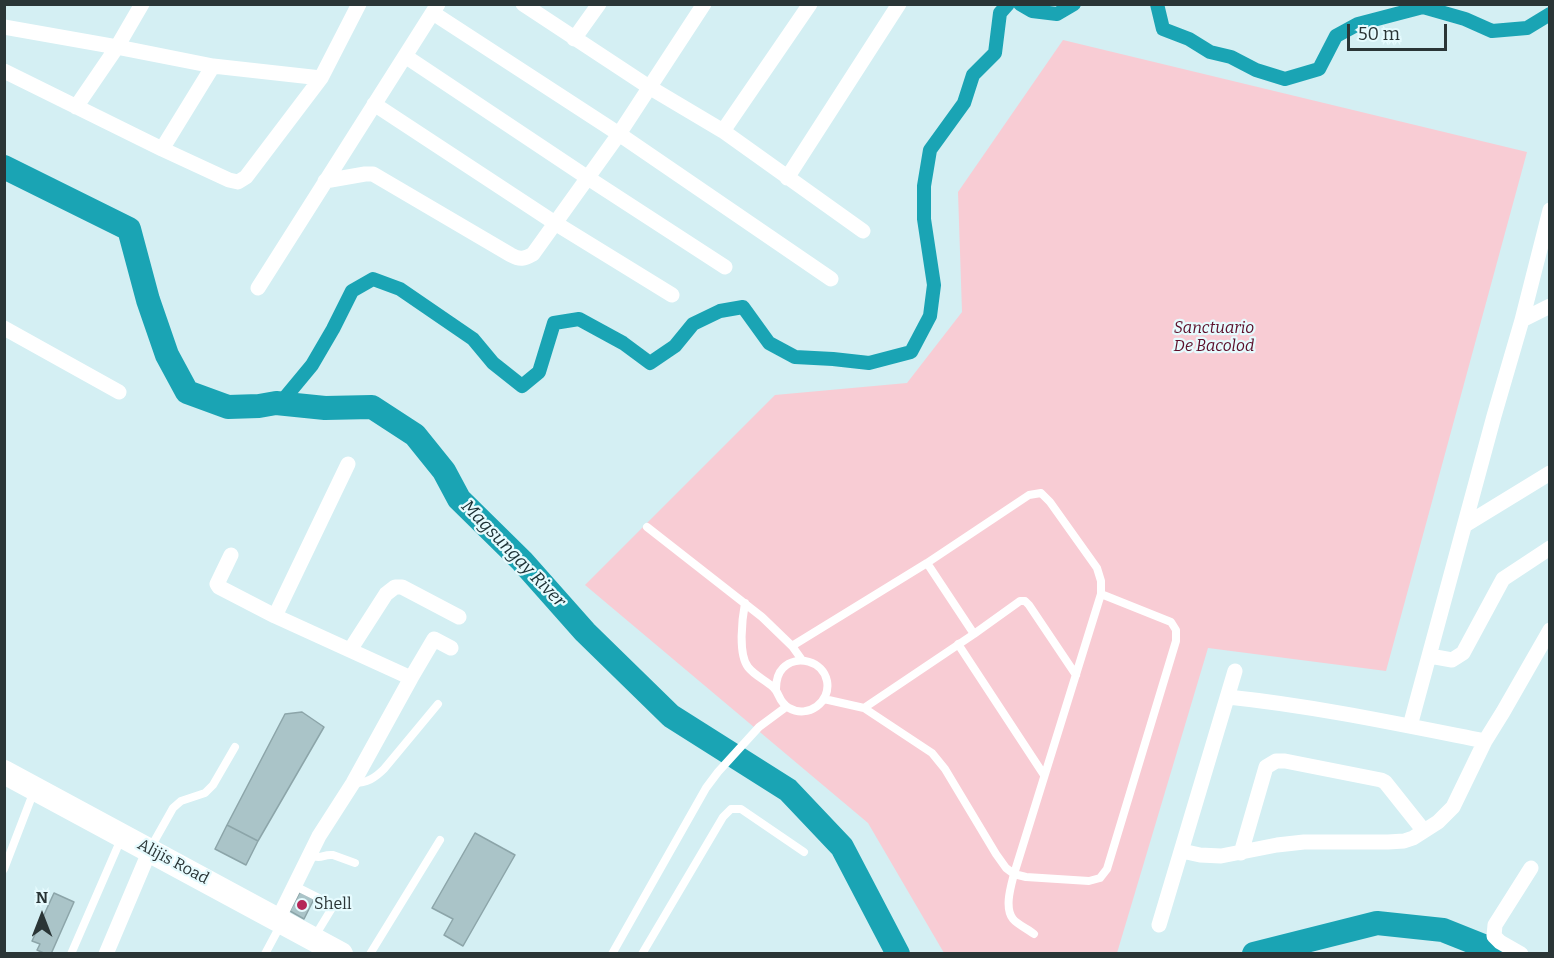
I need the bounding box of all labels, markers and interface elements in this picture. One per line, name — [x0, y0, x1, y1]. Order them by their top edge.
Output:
scale bar — [1350, 12, 1450, 50]
text: 50 m — [1358, 23, 1400, 45]
park label: Sanctuario De Bacolod — [1174, 319, 1254, 357]
water label: Magsungay River — [456, 496, 570, 612]
street label: Alijis Road — [134, 835, 212, 889]
north arrow — [12, 886, 72, 946]
text: N — [36, 888, 48, 907]
place label: Shell — [314, 895, 352, 915]
marker: Shell — [295, 898, 309, 912]

